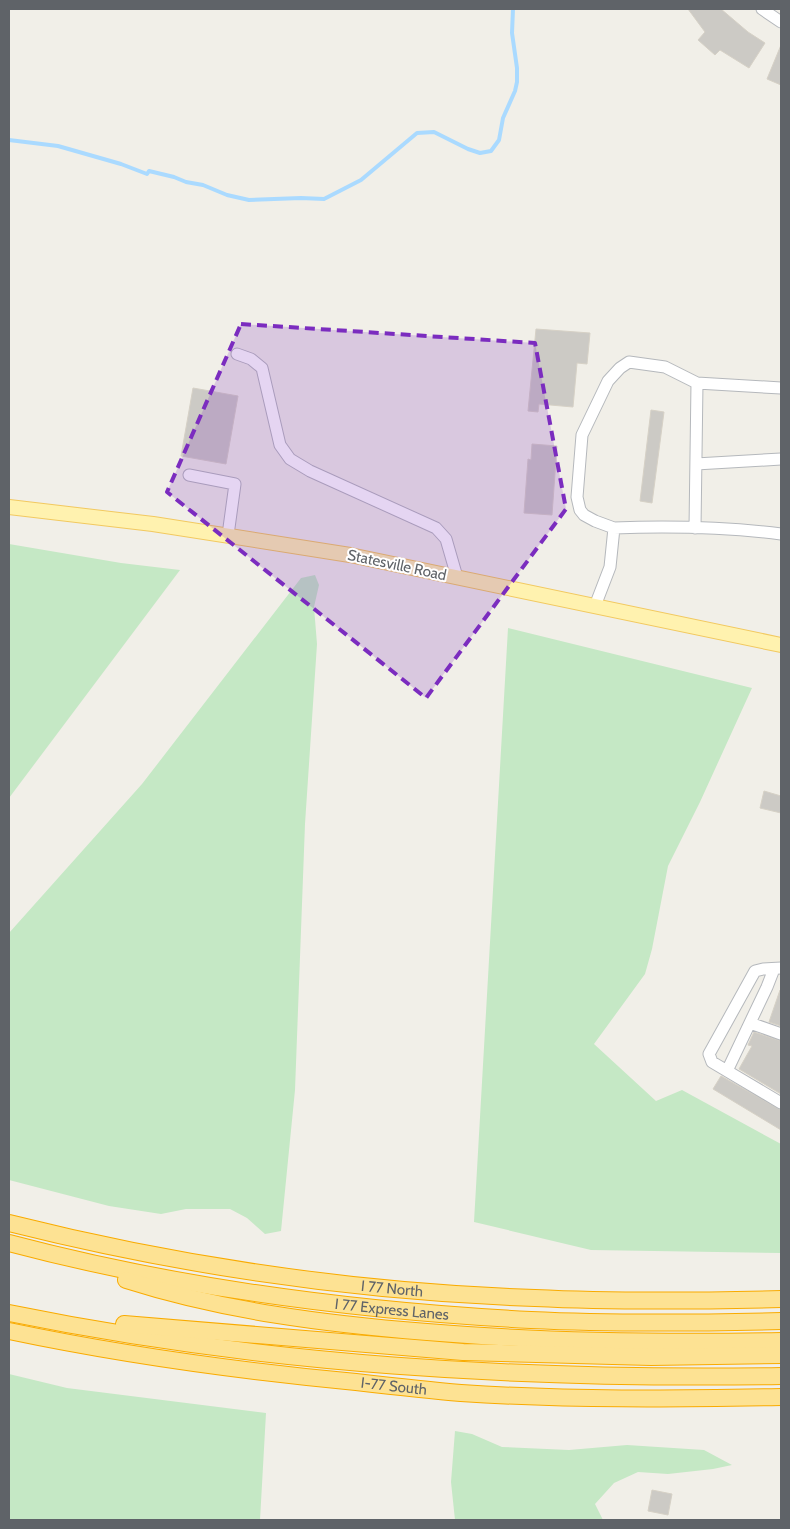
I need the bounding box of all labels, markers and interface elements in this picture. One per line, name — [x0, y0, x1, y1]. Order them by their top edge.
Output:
street label: Statesville Road — [346, 546, 448, 584]
street label: I 77 North — [360, 1277, 424, 1301]
street label: I 77 Express Lanes — [334, 1295, 450, 1324]
street label: I-77 South — [360, 1374, 428, 1399]

